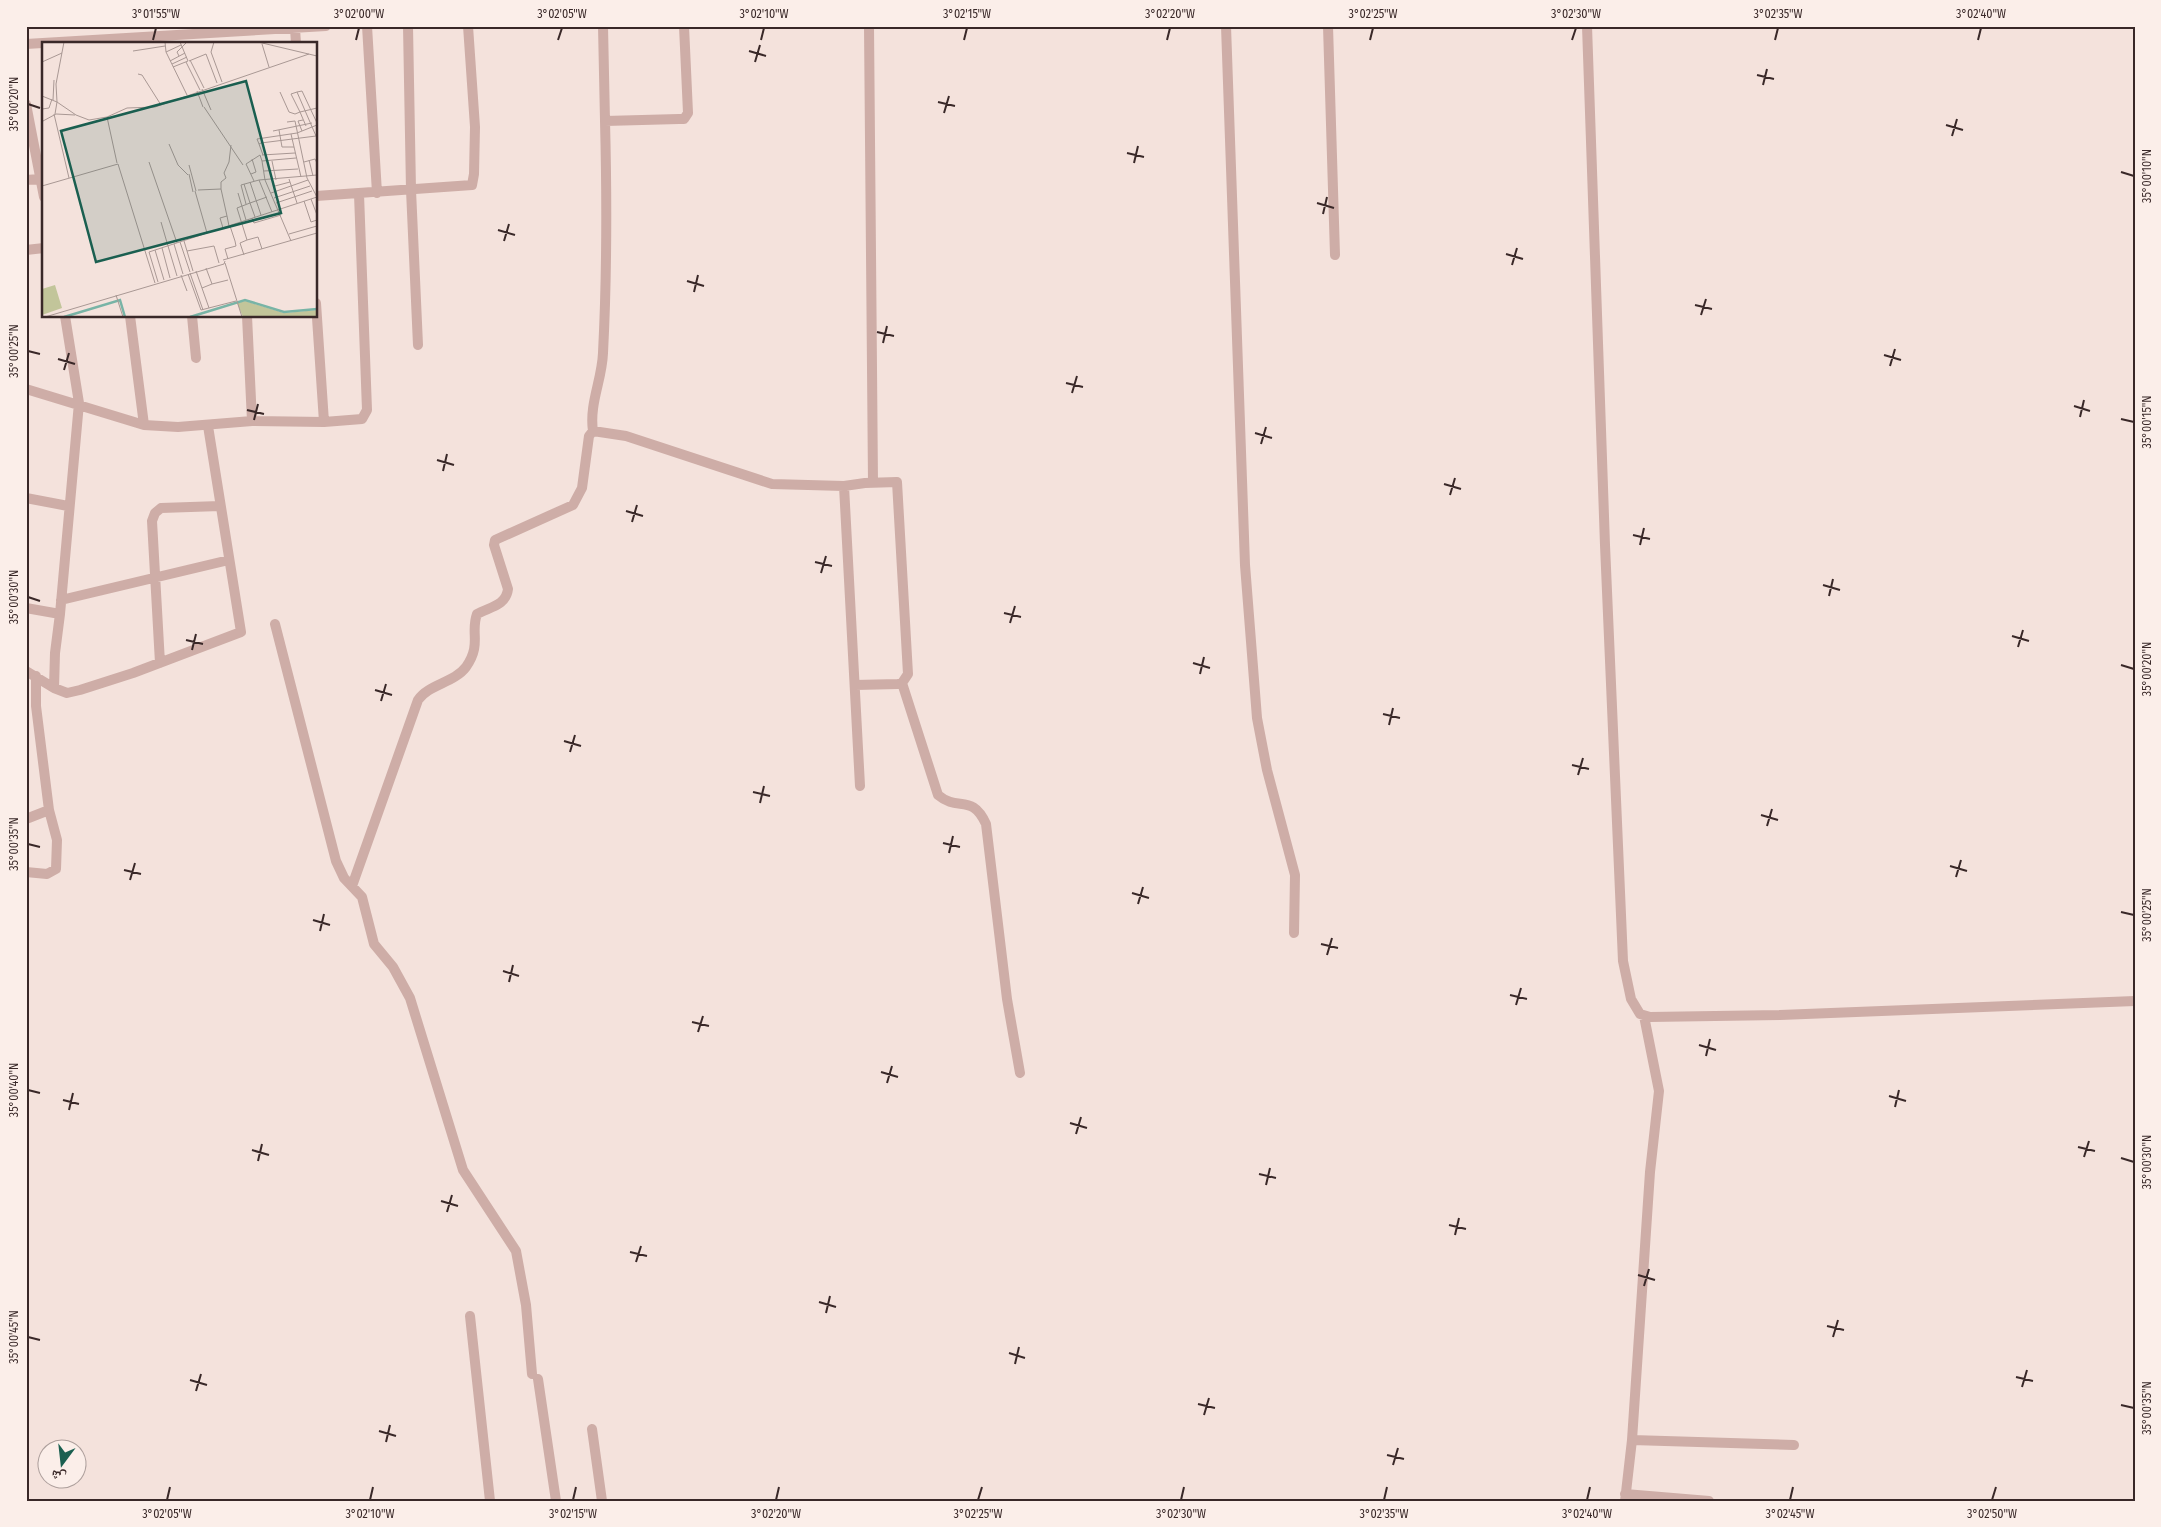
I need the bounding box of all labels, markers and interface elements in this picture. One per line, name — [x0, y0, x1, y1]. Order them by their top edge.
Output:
text: 3°01'55"W — [132, 7, 180, 21]
text: 3°02'00"W — [334, 7, 384, 21]
text: 3°02'05"W — [537, 7, 587, 21]
text: 3°02'10"W — [739, 7, 789, 21]
text: 3°02'15"W — [943, 7, 991, 21]
text: 3°02'20"W — [1145, 7, 1195, 21]
text: 3°02'25"W — [1349, 7, 1397, 21]
text: 3°02'30"W — [1551, 7, 1601, 21]
text: 3°02'35"W — [1754, 7, 1802, 21]
text: 3°02'40"W — [1956, 7, 2006, 21]
inset map — [42, 42, 318, 318]
text: 35°00'20"N — [7, 77, 21, 131]
text: 35°00'10"N — [2140, 149, 2154, 203]
text: 35°00'25"N — [7, 324, 21, 378]
text: 35°00'15"N — [2140, 396, 2154, 448]
text: 35°00'30"N — [7, 570, 21, 624]
text: 35°00'20"N — [2140, 642, 2154, 696]
text: 35°00'35"N — [7, 817, 21, 871]
text: 35°00'25"N — [2140, 888, 2154, 942]
text: 35°00'40"N — [7, 1063, 21, 1117]
text: 35°00'30"N — [2140, 1135, 2154, 1189]
text: 35°00'45"N — [7, 1310, 21, 1364]
text: 35°00'35"N — [2140, 1381, 2154, 1435]
north arrow — [38, 1440, 88, 1490]
text: ش — [49, 1466, 68, 1486]
text: 3°02'05"W — [142, 1507, 192, 1521]
text: 3°02'10"W — [345, 1507, 395, 1521]
text: 3°02'15"W — [549, 1507, 597, 1521]
text: 3°02'20"W — [751, 1507, 801, 1521]
text: 3°02'25"W — [954, 1507, 1002, 1521]
text: 3°02'30"W — [1156, 1507, 1206, 1521]
text: 3°02'35"W — [1360, 1507, 1408, 1521]
text: 3°02'40"W — [1562, 1507, 1612, 1521]
text: 3°02'45"W — [1766, 1507, 1814, 1521]
text: 3°02'50"W — [1967, 1507, 2017, 1521]

